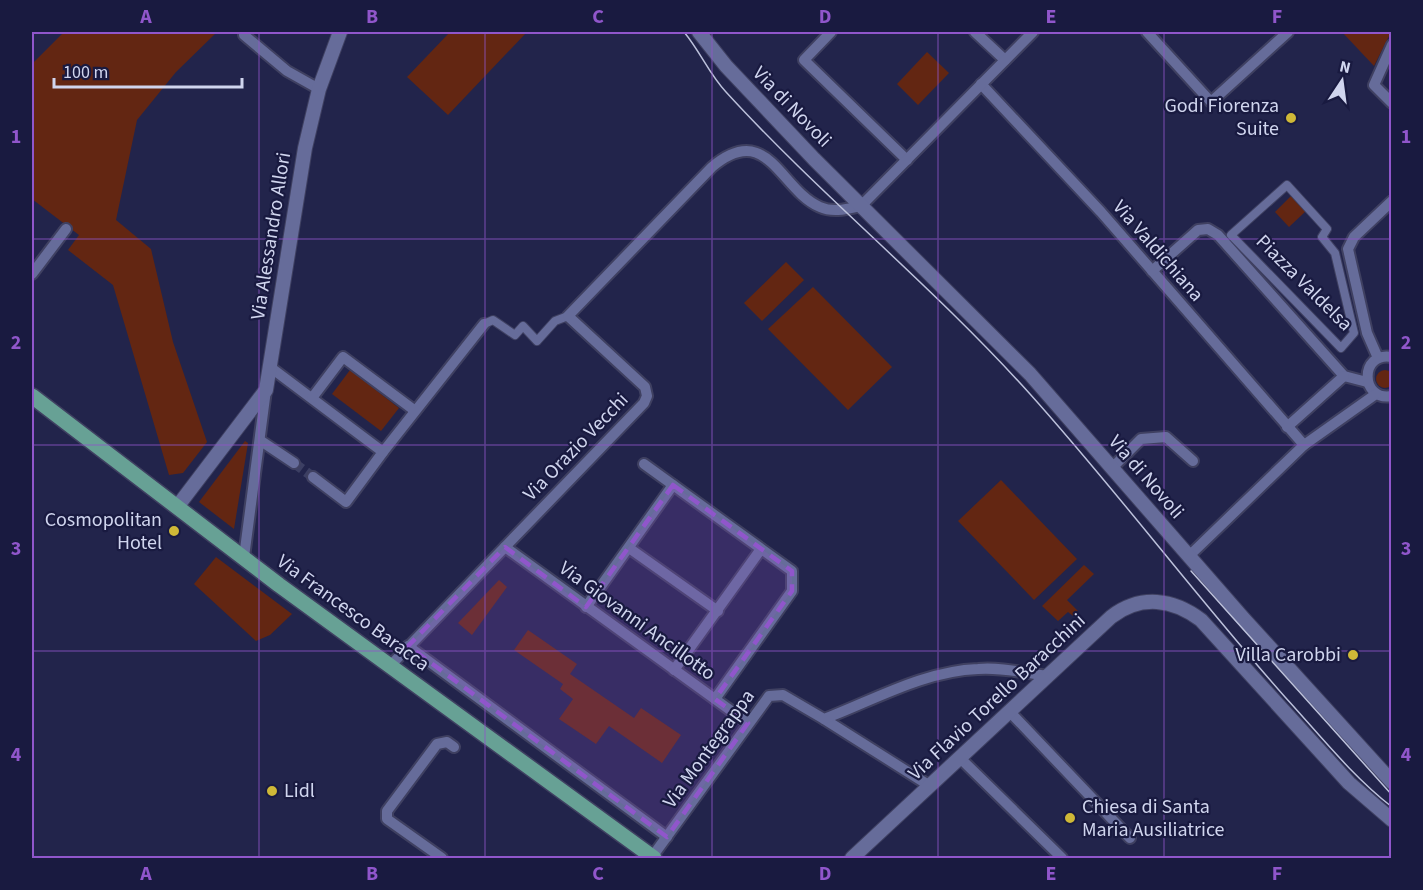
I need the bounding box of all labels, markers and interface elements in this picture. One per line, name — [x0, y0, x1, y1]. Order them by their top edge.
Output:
text: A — [139, 3, 152, 31]
text: B — [366, 3, 378, 31]
text: C — [592, 3, 604, 31]
text: D — [819, 3, 831, 31]
text: E — [1046, 3, 1056, 31]
text: F — [1272, 3, 1282, 31]
scale bar — [54, 51, 242, 89]
north arrow — [1312, 51, 1372, 111]
text: N — [1337, 55, 1353, 79]
text: 100 m — [63, 60, 108, 85]
street label: Via di Novoli — [746, 60, 838, 154]
place label: Godi Fiorenza Suite — [1164, 92, 1279, 143]
marker: Godi Fiorenza Suite — [1284, 111, 1298, 125]
text: 1 — [11, 123, 21, 151]
text: 1 — [1401, 123, 1411, 151]
street label: Via Alessandro Allori — [244, 150, 298, 322]
street label: Via Valdichiana — [1106, 194, 1210, 308]
street label: Piazza Valdelsa — [1249, 228, 1359, 338]
text: 2 — [11, 329, 21, 357]
text: 2 — [1401, 329, 1411, 357]
street label: Via Orazio Vecchi — [517, 387, 635, 507]
street label: Via di Novoli — [1102, 429, 1190, 525]
place label: Cosmopolitan Hotel — [45, 506, 162, 557]
marker: Cosmopolitan Hotel — [167, 524, 181, 538]
text: 3 — [11, 535, 21, 563]
text: 3 — [1401, 535, 1411, 563]
street label: Via Francesco Baracca — [271, 548, 435, 678]
street label: Via Giovanni Ancillotto — [553, 555, 721, 687]
street label: Via Flavio Torello Baracchini — [902, 607, 1092, 787]
place label: Villa Carobbi — [1235, 641, 1341, 669]
marker: Villa Carobbi — [1346, 648, 1360, 662]
street label: Via Montegrappa — [656, 684, 762, 814]
text: 4 — [11, 741, 22, 769]
text: 4 — [1401, 741, 1412, 769]
place label: Lidl — [284, 777, 315, 805]
marker: Lidl — [265, 784, 279, 798]
place label: Chiesa di Santa Maria Ausiliatrice — [1082, 793, 1225, 844]
marker: Chiesa di Santa Maria Ausiliatrice — [1063, 811, 1077, 825]
text: A — [139, 860, 152, 888]
text: B — [366, 860, 378, 888]
text: C — [592, 860, 604, 888]
text: D — [819, 860, 831, 888]
text: E — [1046, 860, 1056, 888]
text: F — [1272, 860, 1282, 888]

